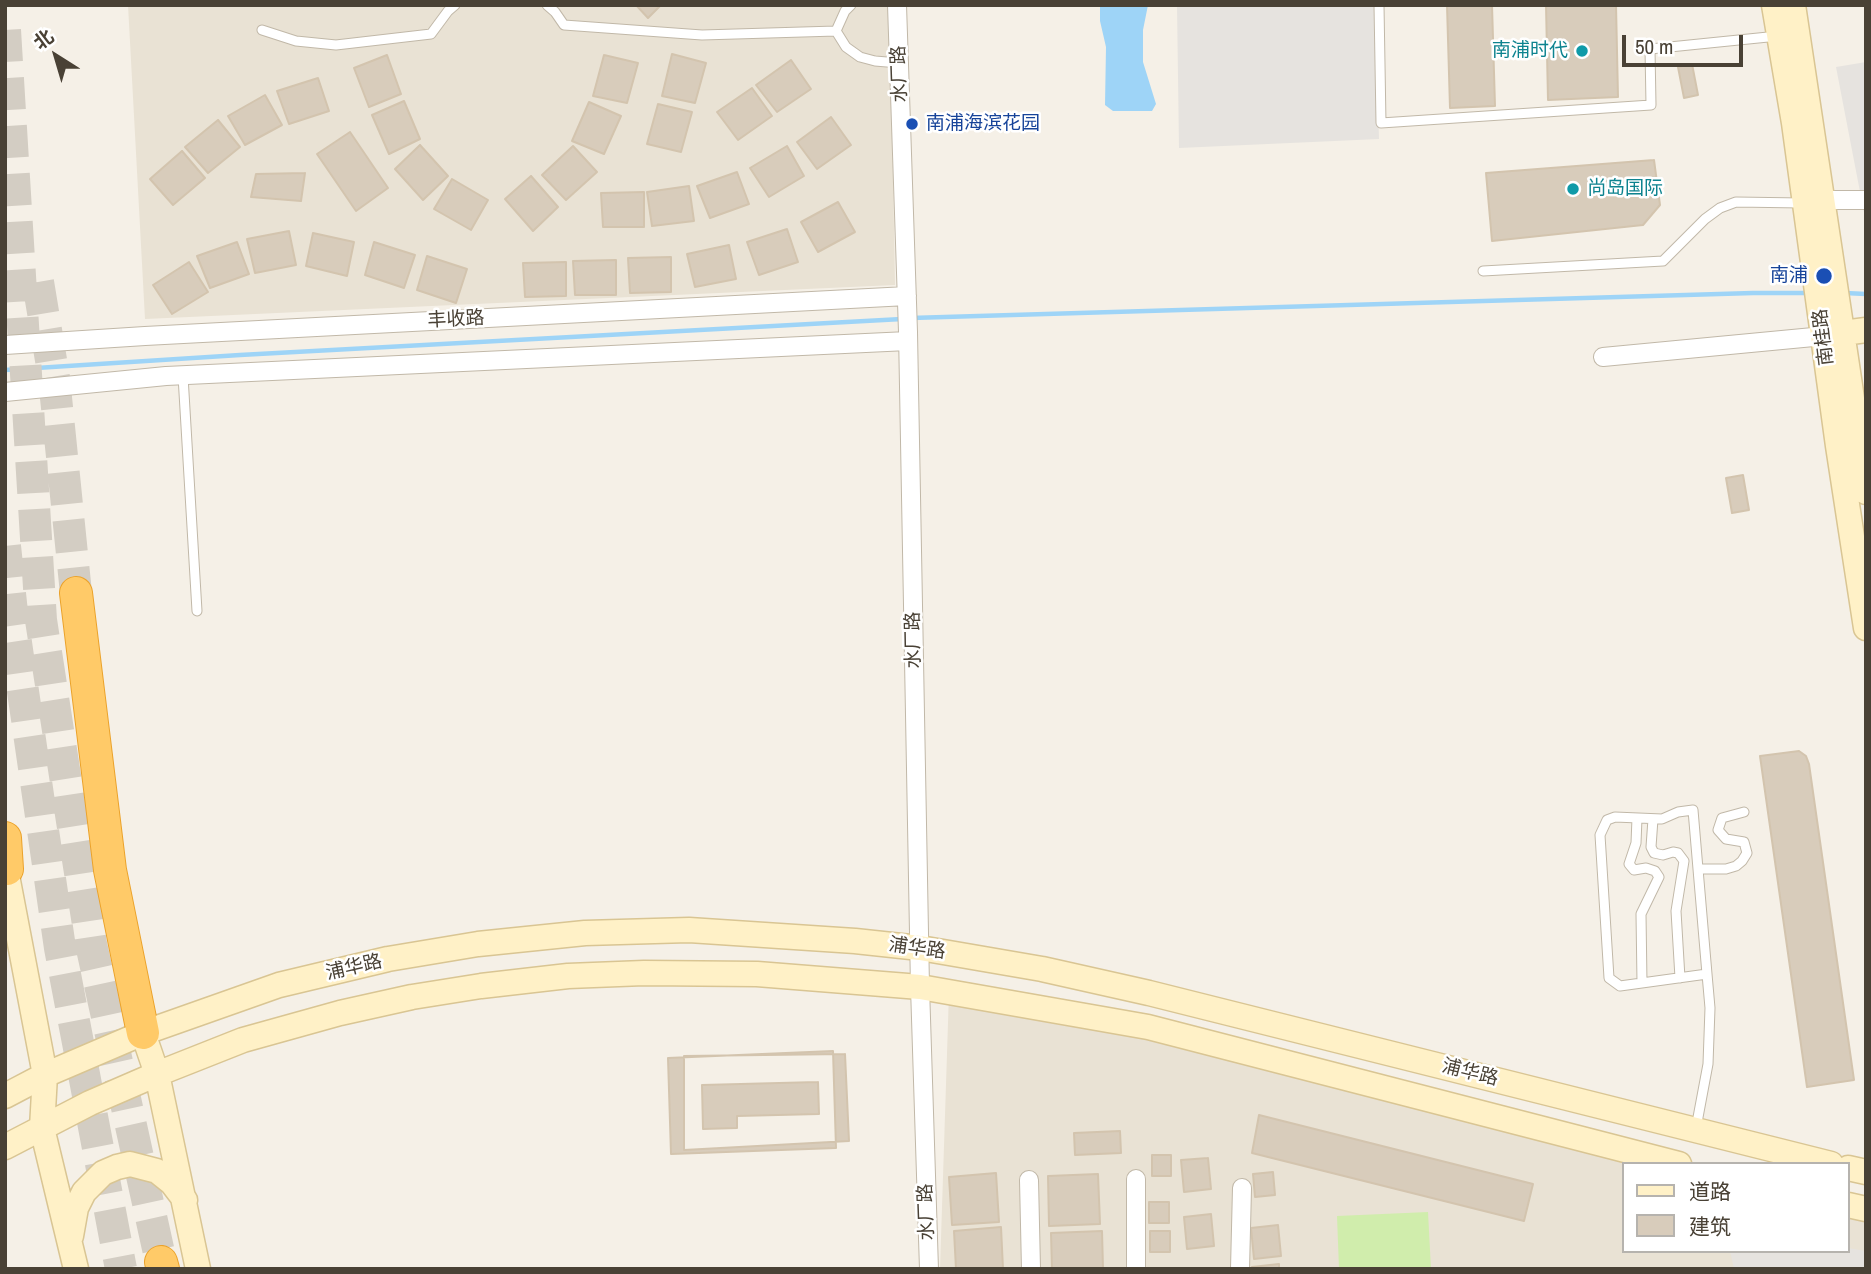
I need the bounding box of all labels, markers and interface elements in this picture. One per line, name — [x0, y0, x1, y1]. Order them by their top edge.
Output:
north arrow — [21, 21, 91, 91]
scale bar — [1626, 21, 1747, 65]
text: 北 — [28, 23, 59, 55]
text: 50 m — [1635, 32, 1673, 61]
place label: 南浦时代 — [1492, 40, 1568, 62]
marker: 南浦时代 — [1574, 43, 1590, 59]
street label: 水厂路 — [888, 45, 912, 103]
place label: 南浦海滨花园 — [926, 113, 1040, 135]
marker: 南浦海滨花园 — [904, 116, 920, 132]
place label: 尚岛国际 — [1587, 178, 1663, 200]
marker: 尚岛国际 — [1565, 181, 1581, 197]
place label: 南浦 — [1770, 265, 1808, 287]
marker: 南浦 — [1814, 266, 1834, 286]
street label: 丰收路 — [427, 307, 485, 333]
street label: 南桂路 — [1809, 307, 1839, 367]
street label: 水厂路 — [902, 611, 926, 669]
street label: 浦华路 — [887, 934, 947, 964]
street label: 浦华路 — [324, 950, 384, 986]
street label: 浦华路 — [1440, 1055, 1500, 1091]
legend — [1622, 1162, 1850, 1253]
text: 道路 — [1689, 1177, 1731, 1206]
street label: 水厂路 — [915, 1183, 939, 1241]
text: 建筑 — [1689, 1212, 1731, 1241]

